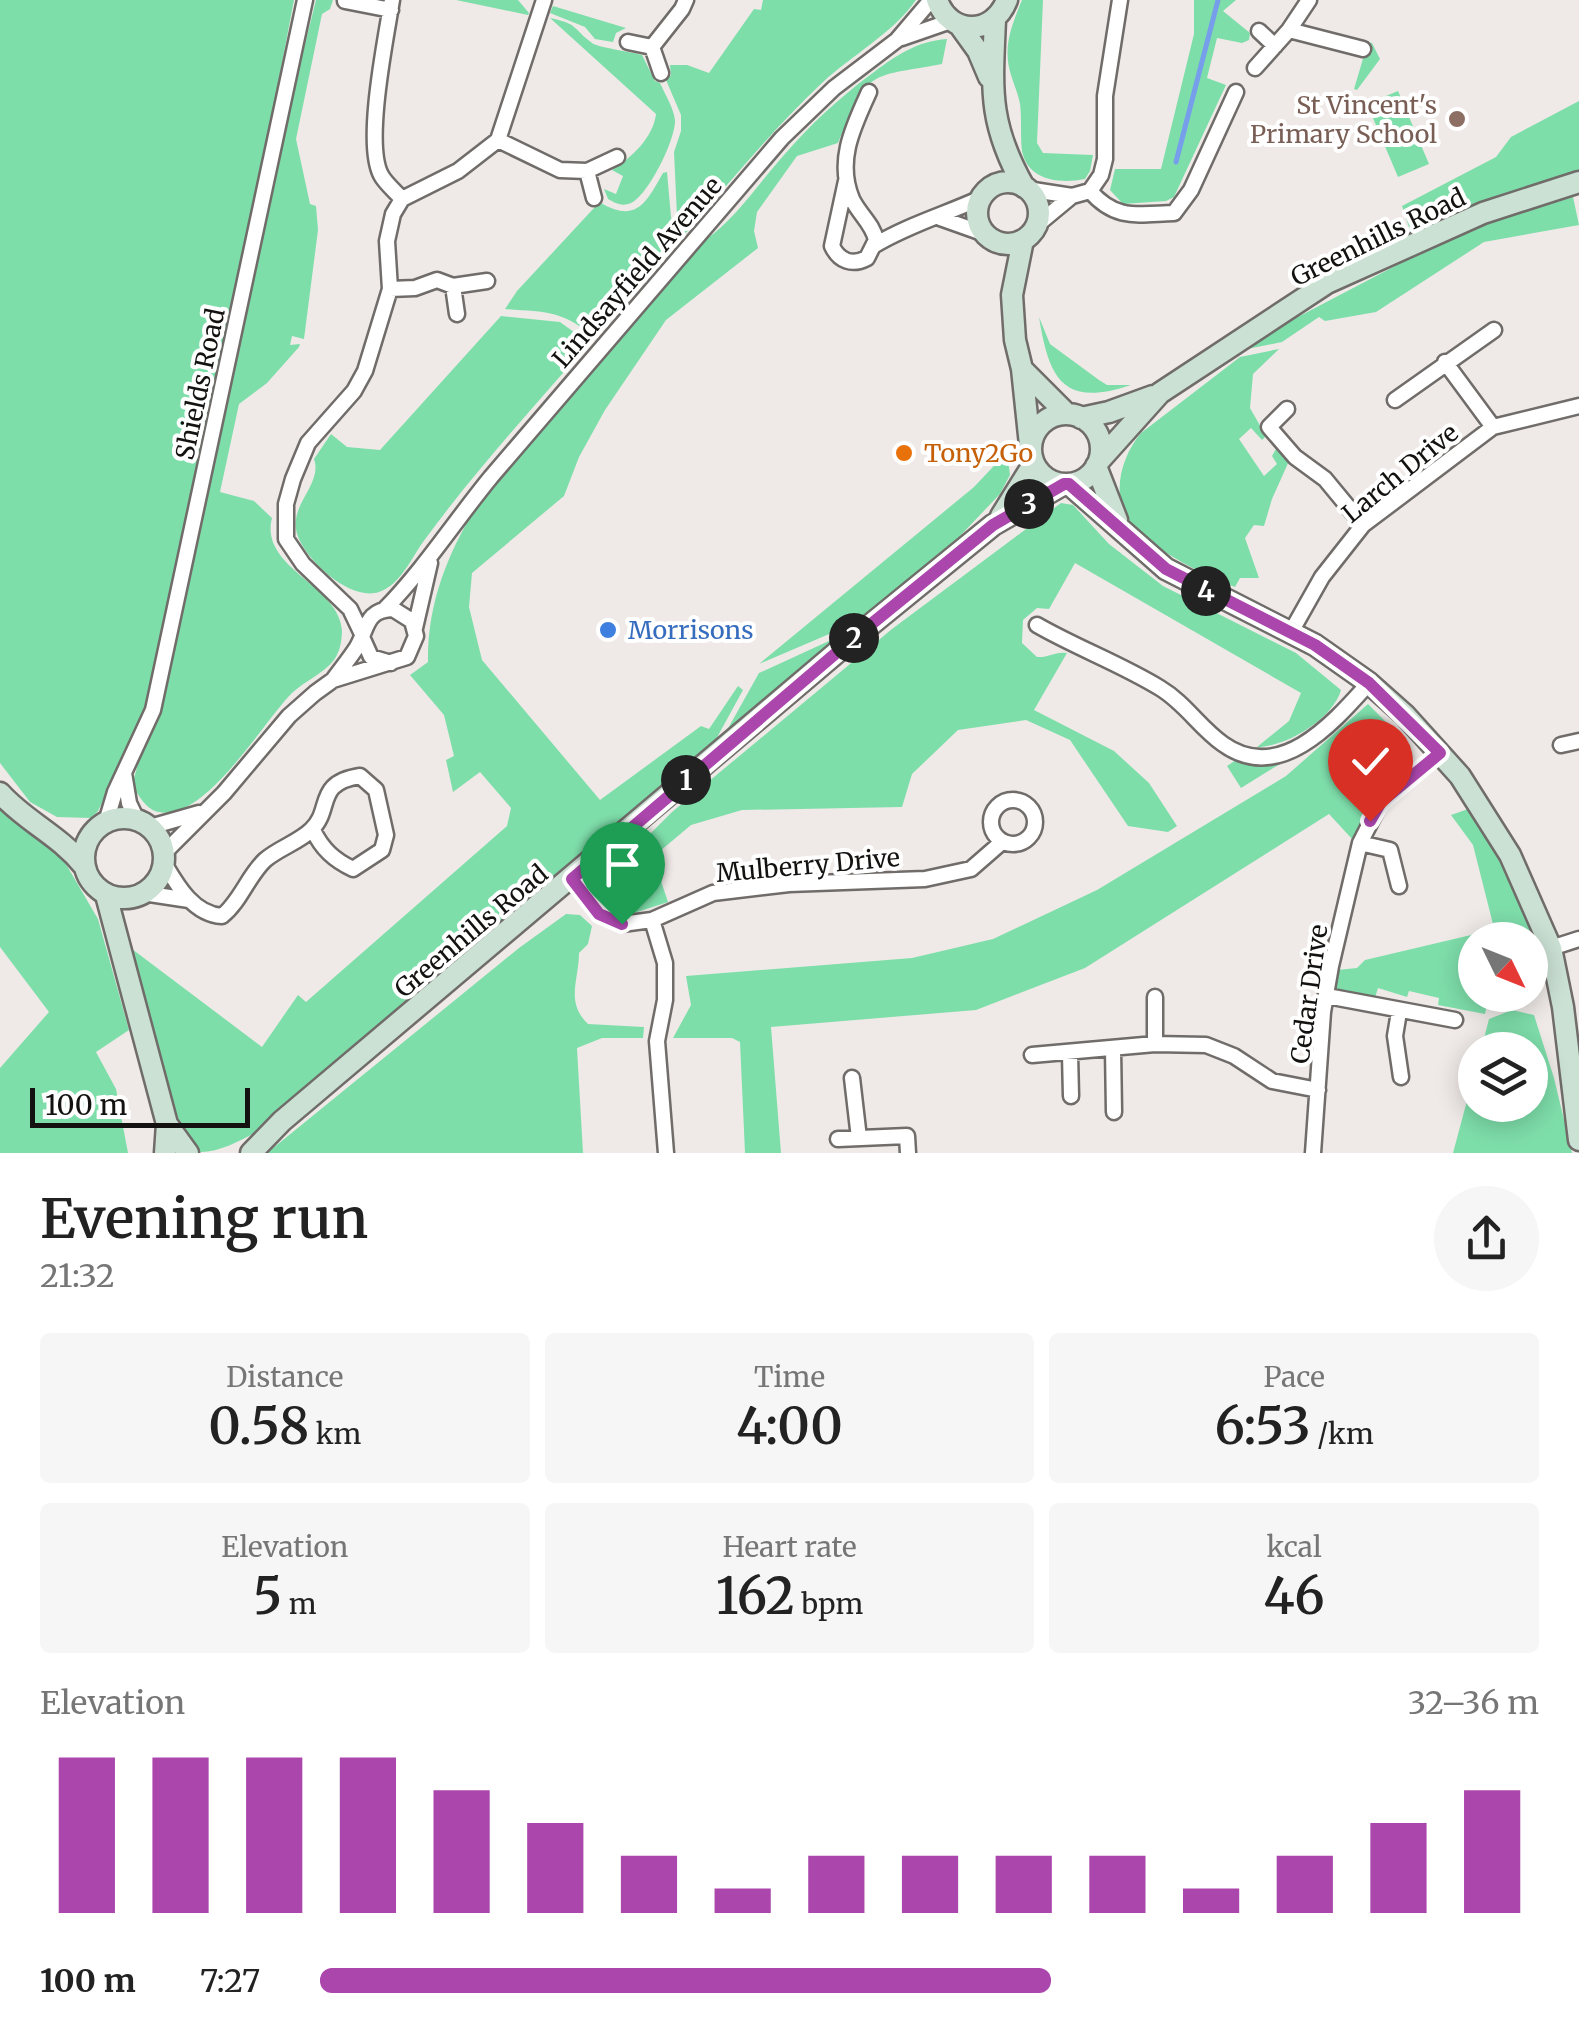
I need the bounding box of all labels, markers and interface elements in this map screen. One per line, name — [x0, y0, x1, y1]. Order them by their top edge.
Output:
place label: St Vincent's Primary School — [1250, 89, 1437, 150]
marker: St Vincent's Primary School — [1446, 108, 1468, 130]
street label: Lindsayfield Avenue — [545, 170, 729, 374]
street label: Greenhills Road — [1285, 181, 1471, 293]
street label: Shields Road — [168, 305, 232, 463]
street label: Larch Drive — [1336, 417, 1464, 529]
place label: Tony2Go — [924, 437, 1033, 469]
marker: Tony2Go — [893, 442, 915, 464]
pin: 3 — [1004, 479, 1054, 529]
text: 3 — [1021, 486, 1037, 522]
pin: 4 — [1181, 566, 1231, 616]
text: 4 — [1197, 573, 1215, 609]
pin: 2 — [829, 613, 879, 663]
place label: Morrisons — [628, 614, 753, 646]
marker: Morrisons — [597, 619, 619, 641]
text: 2 — [846, 620, 862, 656]
pin — [1328, 719, 1413, 822]
icon: check — [1343, 734, 1398, 789]
pin: 1 — [661, 755, 711, 805]
text: 1 — [680, 762, 692, 798]
pin — [580, 822, 665, 925]
icon: arrive — [595, 837, 650, 892]
street label: Mulberry Drive — [715, 841, 901, 889]
street label: Greenhills Road — [388, 858, 554, 1004]
street label: Cedar Drive — [1283, 922, 1335, 1066]
north arrow — [1458, 922, 1548, 1012]
map controls — [1458, 922, 1548, 1122]
button: layers — [1458, 1032, 1548, 1122]
scale bar — [30, 1083, 250, 1128]
text: 100 m — [45, 1087, 127, 1123]
text: Evening run — [40, 1184, 368, 1253]
button: share — [1434, 1186, 1539, 1291]
text: 21:32 — [40, 1256, 115, 1296]
text: Distance — [226, 1359, 343, 1395]
text: Time — [754, 1359, 825, 1395]
text: Pace — [1264, 1359, 1325, 1395]
text: 0.58 — [208, 1395, 309, 1458]
text: 4:00 — [736, 1395, 843, 1458]
text: 6:53 — [1215, 1395, 1311, 1458]
text: km — [309, 1416, 361, 1452]
text: /km — [1311, 1416, 1374, 1452]
text: Elevation — [221, 1529, 348, 1565]
text: Heart rate — [723, 1529, 856, 1565]
text: kcal — [1267, 1529, 1322, 1565]
text: 5 — [253, 1565, 282, 1628]
text: 162 — [716, 1565, 795, 1628]
text: 46 — [1264, 1565, 1325, 1628]
text: m — [282, 1586, 317, 1622]
text: bpm — [795, 1586, 863, 1622]
text: Elevation — [40, 1683, 185, 1723]
text: 32–36 m — [1408, 1683, 1539, 1723]
text: 100 m — [40, 1961, 136, 2001]
text: 7:27 — [200, 1961, 260, 2001]

